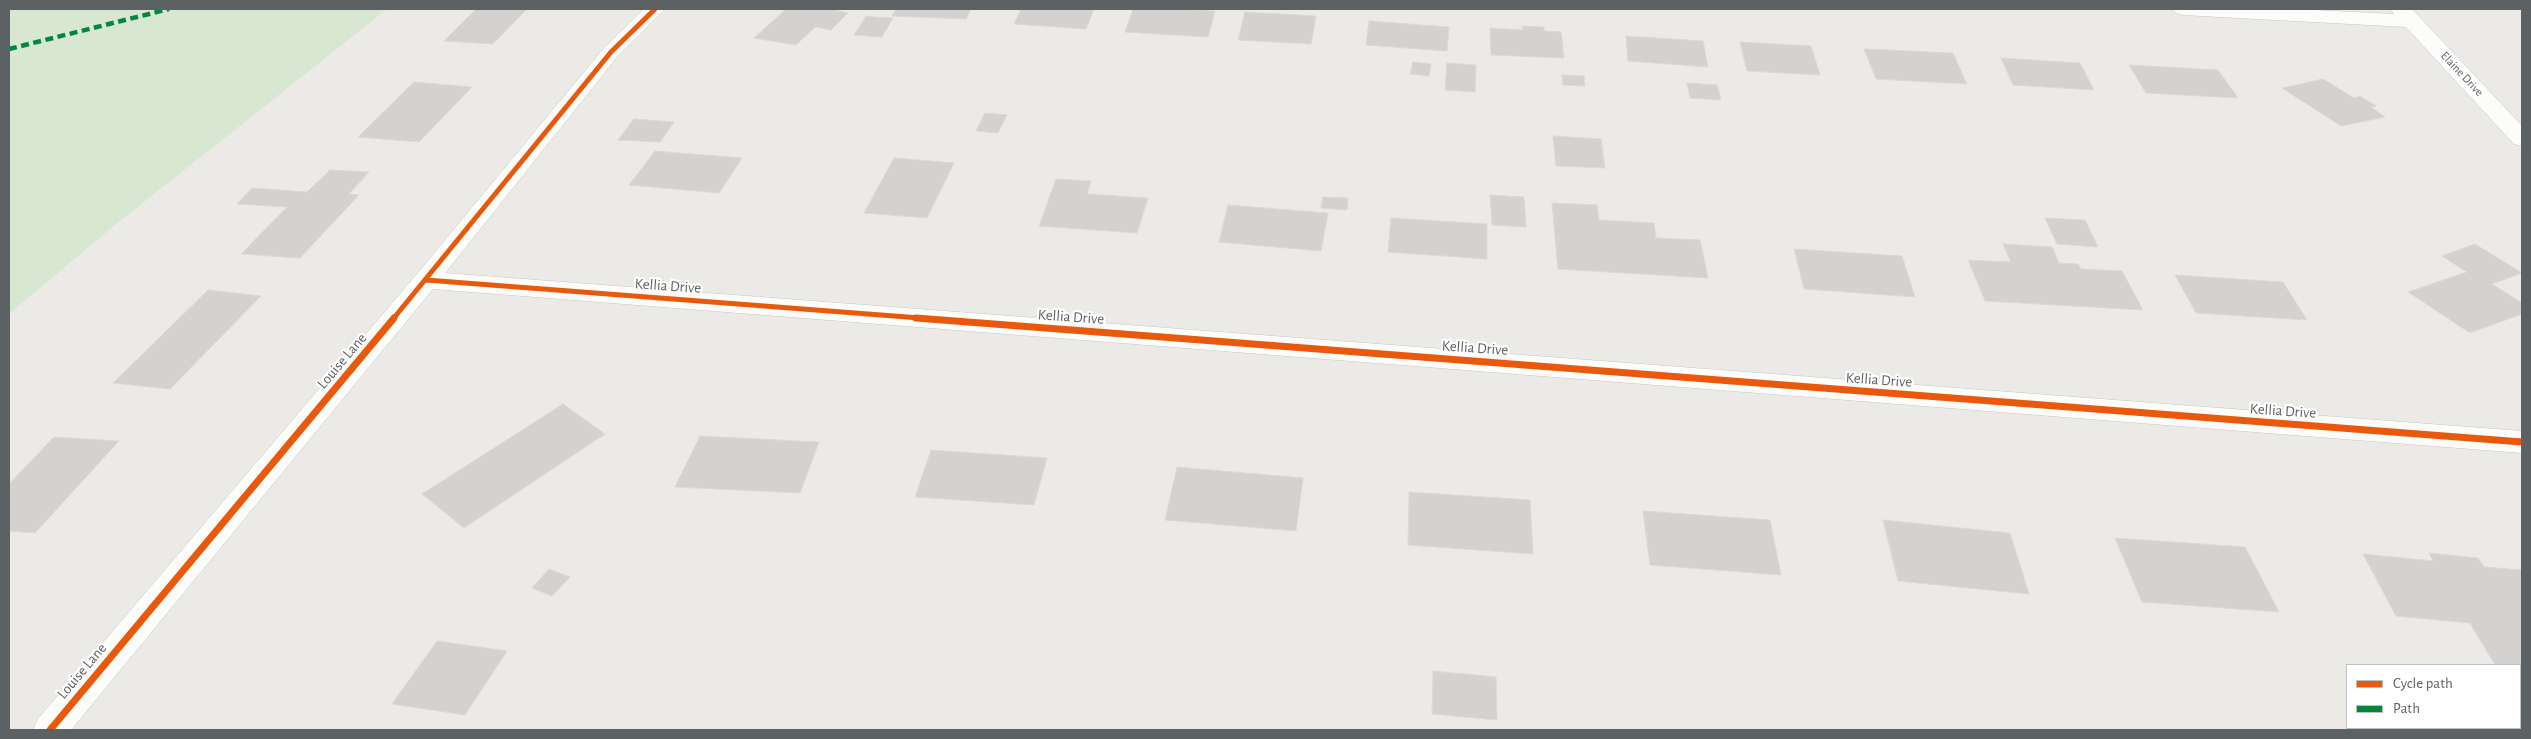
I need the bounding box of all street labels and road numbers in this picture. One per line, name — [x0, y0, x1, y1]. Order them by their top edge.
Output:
street label: Elaine Drive — [2438, 49, 2486, 99]
street label: Kellia Drive — [634, 275, 702, 297]
street label: Kellia Drive — [1037, 306, 1105, 328]
street label: Louise Lane — [313, 329, 371, 393]
street label: Kellia Drive — [1441, 337, 1509, 359]
street label: Kellia Drive — [1845, 369, 1913, 391]
street label: Kellia Drive — [2249, 400, 2317, 422]
street label: Louise Lane — [53, 639, 111, 703]

